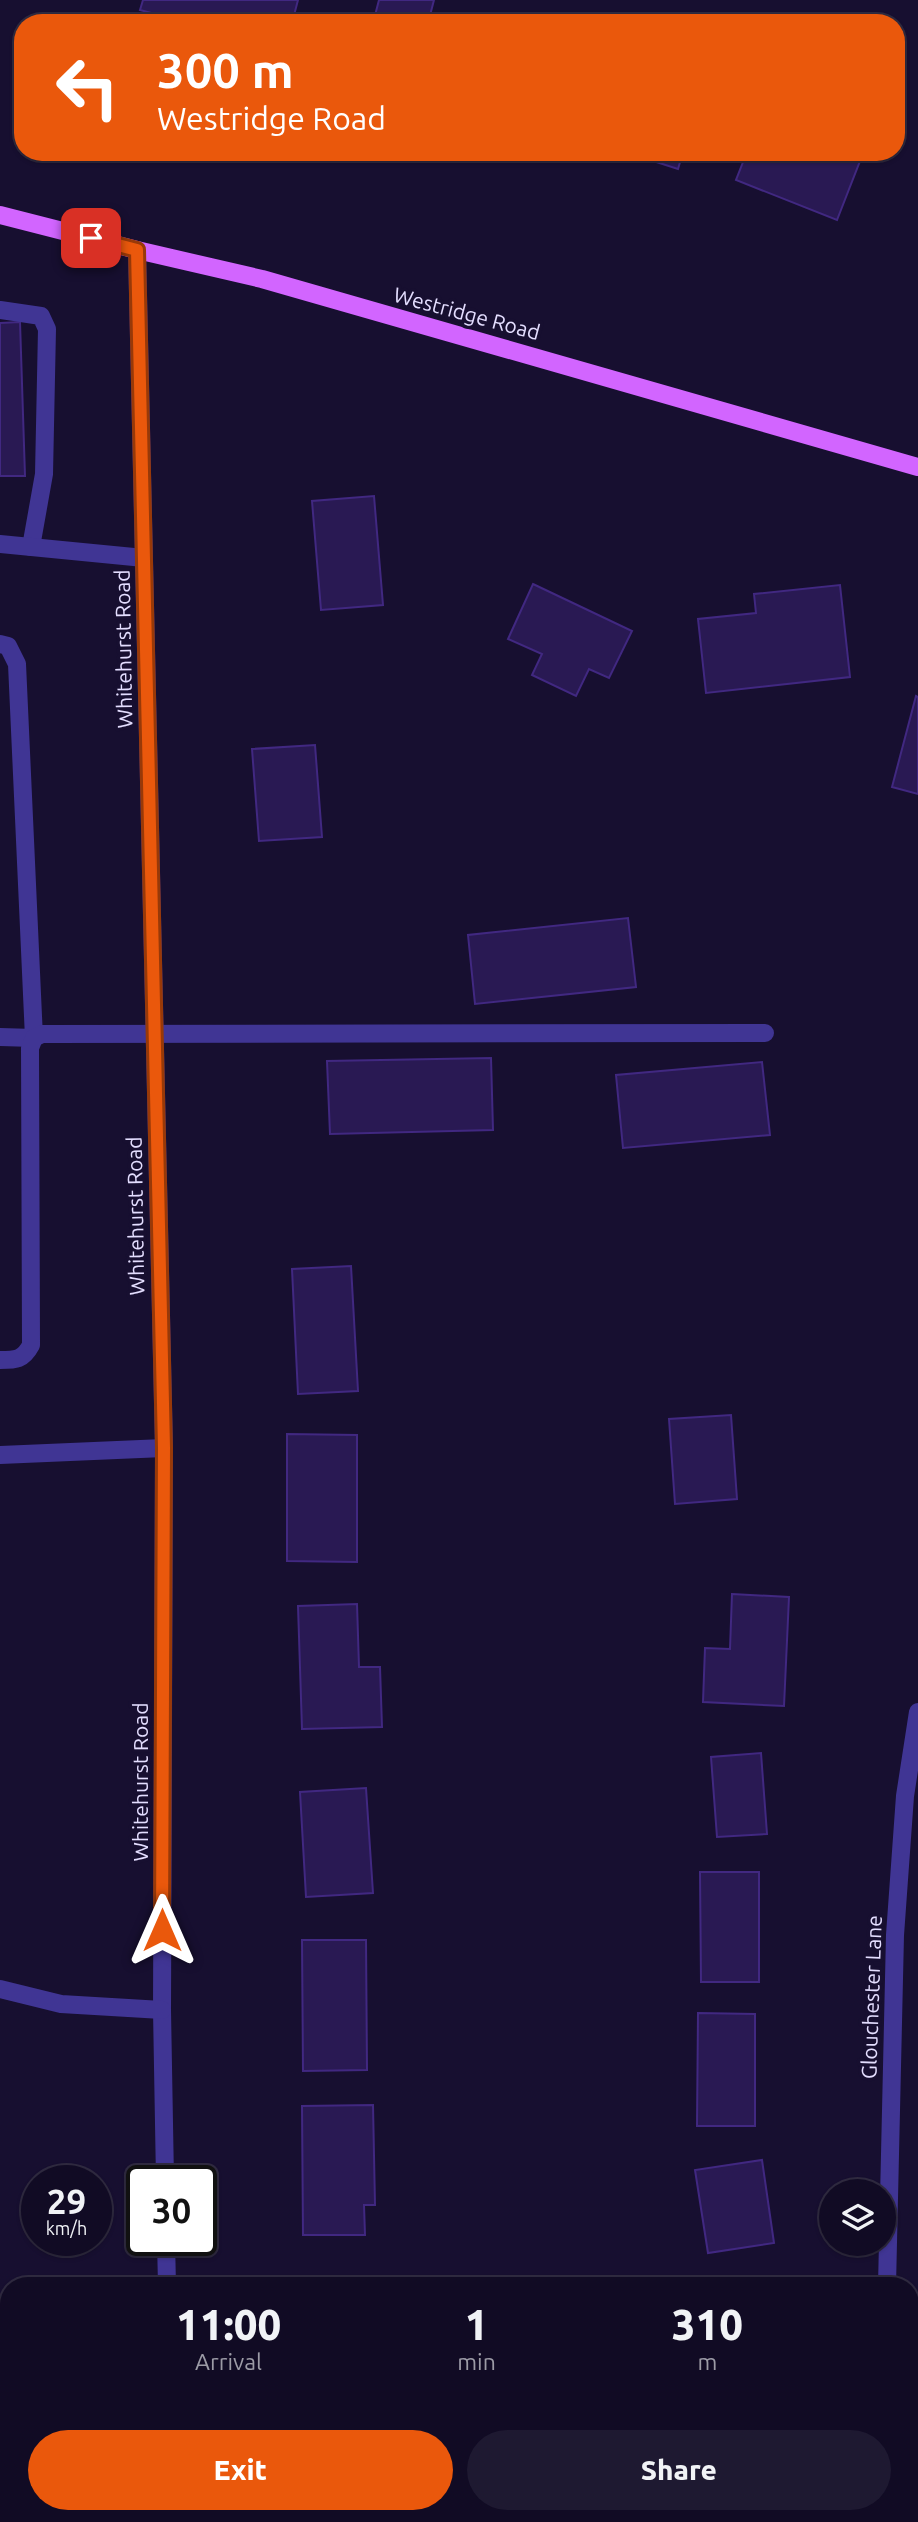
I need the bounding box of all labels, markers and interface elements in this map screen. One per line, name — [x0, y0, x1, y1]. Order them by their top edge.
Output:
icon: left — [42, 42, 133, 133]
text: 300 m — [157, 42, 294, 97]
text: Westridge Road — [157, 100, 386, 136]
pin — [61, 208, 121, 268]
icon: arrive — [72, 219, 110, 257]
street label: Westridge Road — [391, 282, 543, 344]
street label: Whitehurst Road — [110, 569, 136, 729]
street label: Whitehurst Road — [122, 1136, 148, 1296]
street label: Whitehurst Road — [128, 1703, 152, 1861]
position arrow — [125, 1893, 199, 1967]
street label: Glouchester Lane — [856, 1915, 886, 2079]
speed limit sign: 30 — [126, 2165, 217, 2256]
map controls — [819, 2179, 896, 2256]
button: layers — [819, 2179, 896, 2256]
text: 29 — [47, 2181, 86, 2221]
text: km/h — [46, 2218, 87, 2238]
text: 11:00 — [176, 2301, 281, 2348]
text: 1 — [465, 2301, 488, 2348]
text: 310 — [672, 2301, 743, 2348]
text: Arrival — [195, 2349, 262, 2374]
text: min — [457, 2349, 496, 2374]
text: m — [697, 2349, 717, 2374]
button: Exit — [28, 2430, 453, 2510]
button: Share — [467, 2430, 891, 2510]

